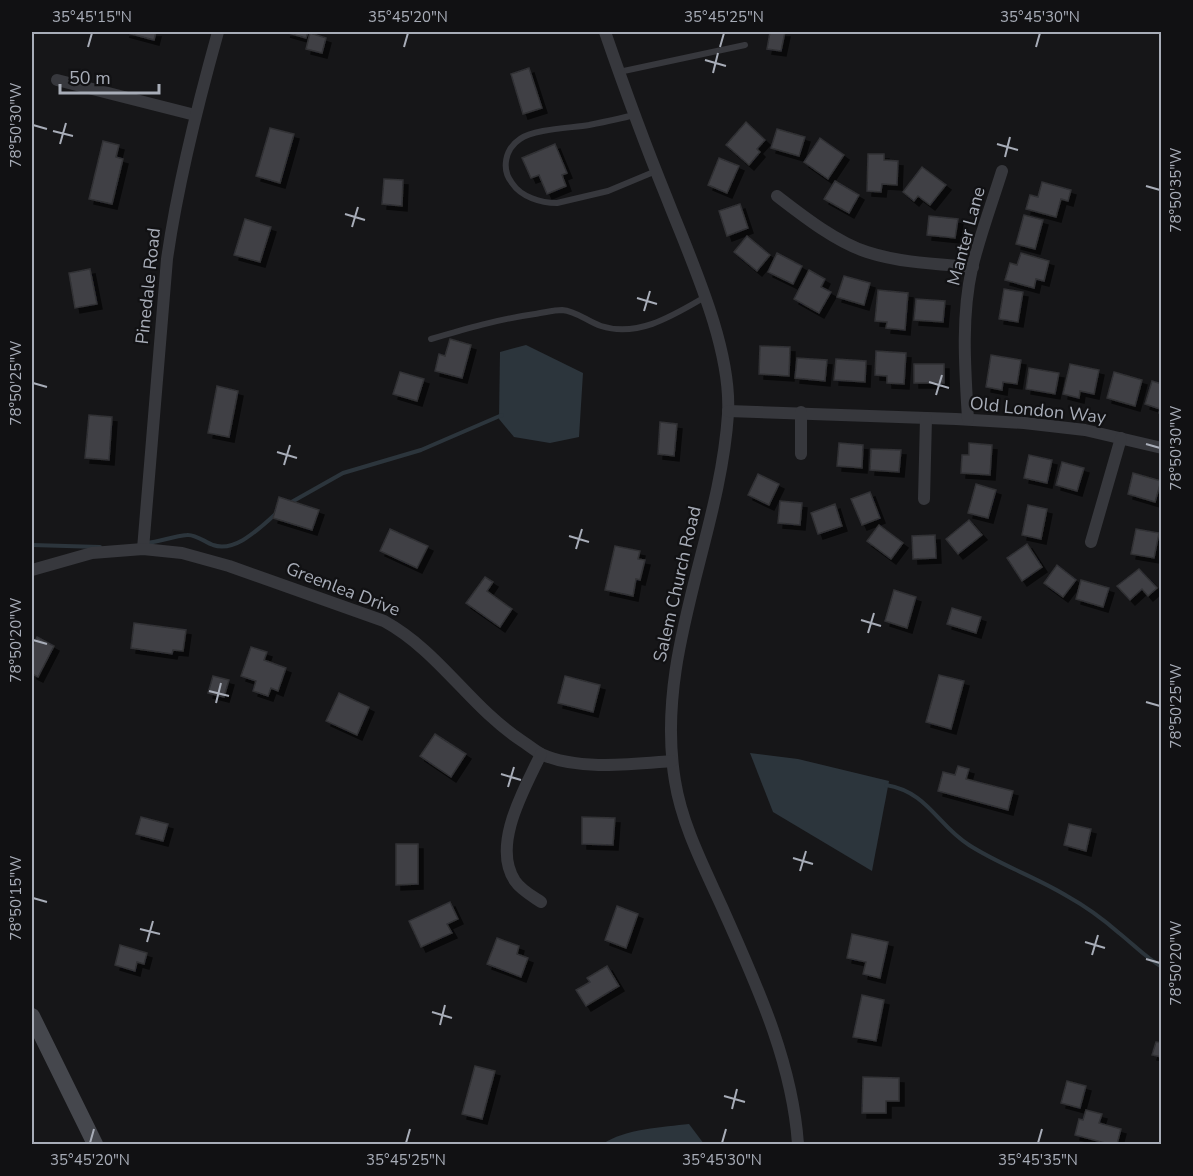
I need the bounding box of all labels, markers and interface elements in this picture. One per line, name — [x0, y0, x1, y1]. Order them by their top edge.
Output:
text: 35°45'15"N — [52, 7, 132, 27]
text: 35°45'20"N — [368, 7, 448, 27]
text: 35°45'25"N — [684, 7, 764, 27]
text: 35°45'30"N — [1000, 7, 1080, 27]
scale bar — [60, 57, 159, 95]
text: 50 m — [69, 66, 111, 90]
text: 78°50'30"W — [6, 82, 26, 168]
text: 78°50'35"W — [1166, 147, 1186, 233]
street label: Manter Lane — [941, 184, 991, 288]
street label: Pinedale Road — [130, 227, 166, 345]
text: 78°50'25"W — [6, 340, 26, 426]
street label: Old London Way — [969, 391, 1108, 429]
text: 78°50'30"W — [1166, 405, 1186, 491]
street label: Salem Church Road — [647, 504, 707, 664]
street label: Greenlea Drive — [282, 556, 404, 622]
text: 78°50'20"W — [6, 597, 26, 683]
text: 78°50'25"W — [1166, 663, 1186, 749]
text: 78°50'15"W — [6, 855, 26, 941]
text: 78°50'20"W — [1166, 920, 1186, 1006]
text: 35°45'20"N — [50, 1150, 130, 1170]
text: 35°45'25"N — [366, 1150, 446, 1170]
text: 35°45'30"N — [682, 1150, 762, 1170]
text: 35°45'35"N — [998, 1150, 1078, 1170]

